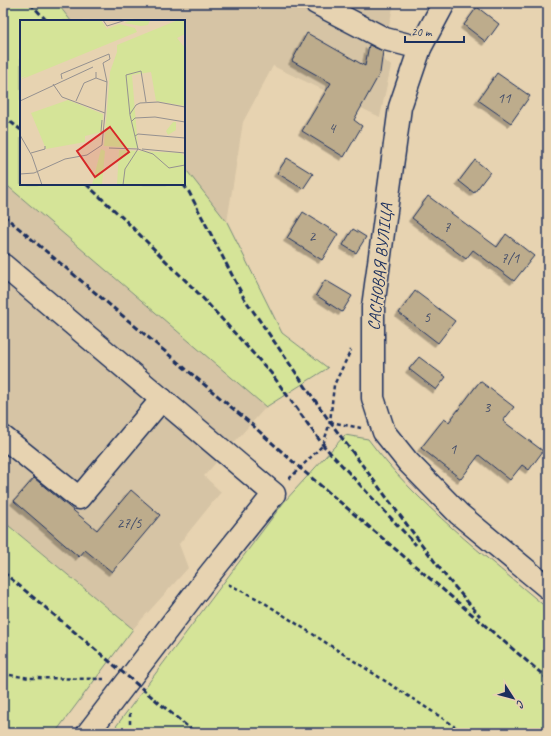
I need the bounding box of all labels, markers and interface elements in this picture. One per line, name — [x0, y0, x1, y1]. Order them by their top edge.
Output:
scale bar — [405, 18, 464, 44]
inset map — [20, 20, 185, 185]
text: 20 m — [411, 24, 433, 40]
house number: 11 — [497, 89, 512, 108]
house number: 4 — [329, 119, 337, 138]
street label: САСНОВАЯ ВУЛІЦА — [363, 201, 397, 331]
house number: 7 — [444, 218, 452, 237]
house number: 2 — [309, 227, 317, 246]
house number: 7/1 — [501, 249, 520, 268]
house number: 5 — [424, 308, 432, 327]
house number: 3 — [484, 398, 492, 417]
house number: 1 — [450, 440, 458, 459]
house number: 27/5 — [116, 514, 143, 533]
north arrow — [493, 678, 533, 718]
text: С — [513, 698, 528, 711]

